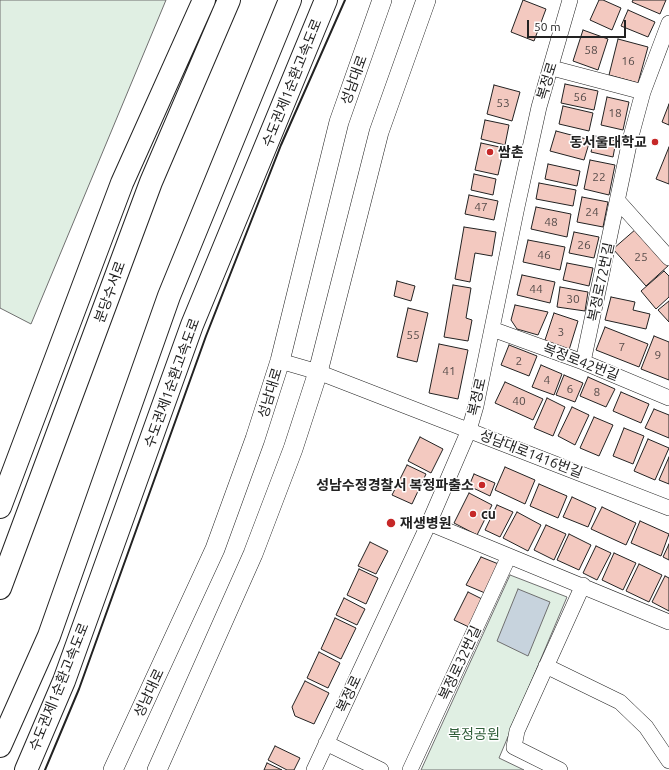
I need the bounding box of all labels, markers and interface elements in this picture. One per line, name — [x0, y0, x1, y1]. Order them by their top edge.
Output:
scale bar — [529, 12, 628, 38]
street label: 수도권제1순환고속도로 — [259, 16, 325, 150]
text: 50 m — [534, 20, 561, 33]
house number: 58 — [584, 43, 598, 57]
street label: 성남대로 — [337, 53, 371, 107]
house number: 16 — [621, 54, 635, 68]
street label: 복정로 — [533, 60, 561, 102]
house number: 56 — [573, 90, 587, 104]
house number: 53 — [496, 96, 510, 110]
house number: 18 — [608, 106, 622, 120]
place label: 동서울대학교 — [570, 134, 647, 150]
marker: 동서울대학교 — [650, 137, 660, 147]
place label: 쌈촌 — [498, 144, 524, 160]
marker: 쌈촌 — [485, 147, 495, 157]
house number: 22 — [592, 170, 606, 184]
house number: 47 — [474, 200, 488, 214]
house number: 24 — [585, 205, 599, 219]
house number: 48 — [544, 215, 558, 229]
house number: 26 — [577, 238, 591, 252]
street label: 복정로72번길 — [584, 241, 618, 323]
house number: 46 — [537, 248, 551, 262]
house number: 25 — [634, 250, 648, 264]
street label: 분당수서로 — [91, 259, 129, 325]
house number: 44 — [529, 282, 543, 296]
house number: 30 — [566, 292, 580, 306]
street label: 수도권제1순환고속도로 — [141, 316, 203, 450]
house number: 3 — [558, 325, 564, 339]
house number: 55 — [406, 328, 420, 342]
street label: 복정로42번길 — [541, 340, 621, 384]
house number: 7 — [619, 340, 625, 354]
house number: 9 — [655, 348, 661, 362]
house number: 2 — [516, 354, 522, 368]
house number: 41 — [442, 364, 456, 378]
street label: 성남대로 — [254, 366, 286, 420]
house number: 4 — [544, 373, 550, 387]
street label: 복정로 — [464, 376, 490, 418]
house number: 6 — [567, 382, 573, 396]
house number: 8 — [594, 385, 600, 399]
house number: 40 — [512, 394, 526, 408]
street label: 성남대로1416번길 — [477, 427, 585, 481]
place label: 성남수정경찰서 복정파출소 — [316, 477, 474, 493]
marker: 성남수정경찰서 복정파출소 — [477, 480, 487, 490]
place label: cu — [481, 506, 496, 522]
marker: cu — [468, 509, 478, 519]
place label: 재생병원 — [400, 515, 452, 531]
marker: 재생병원 — [385, 517, 397, 529]
street label: 수도권제1순환고속도로 — [26, 620, 92, 754]
street label: 복정로32번길 — [435, 623, 485, 703]
street label: 성남대로 — [131, 666, 167, 720]
street label: 복정로 — [333, 673, 365, 715]
park label: 복정공원 — [448, 726, 500, 742]

